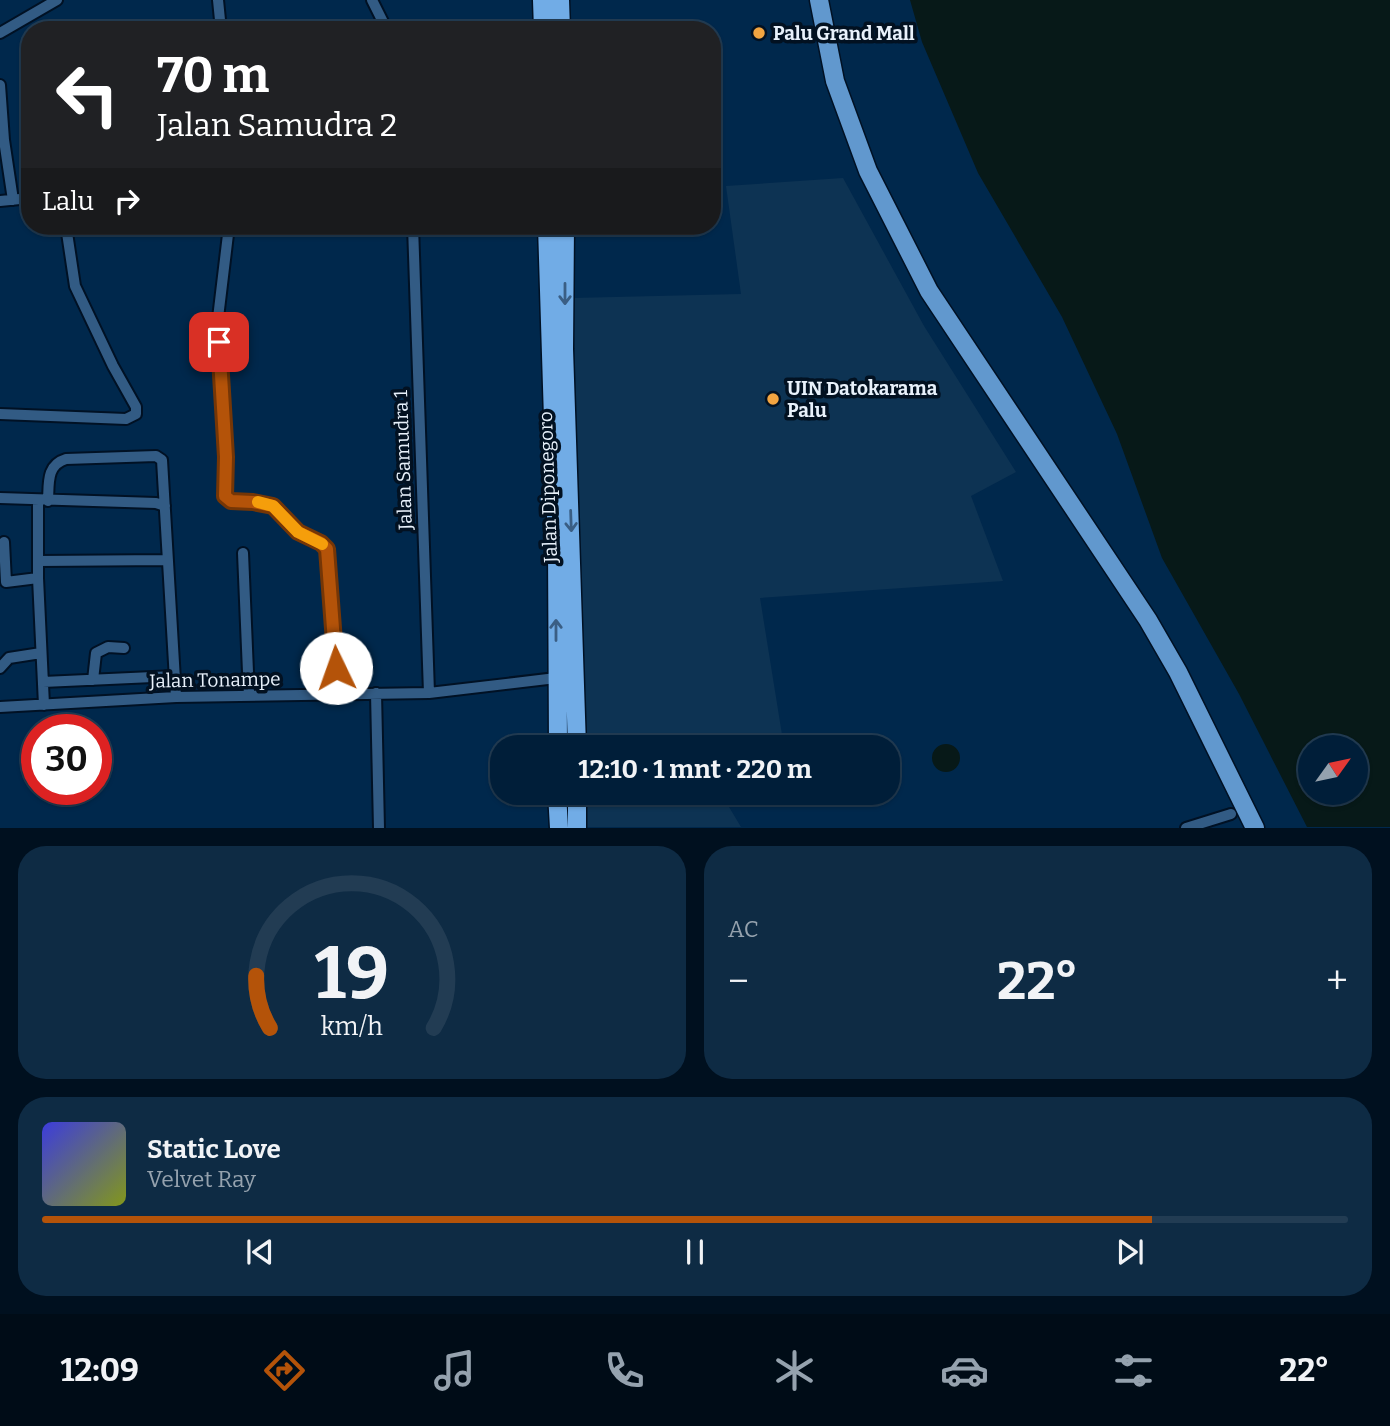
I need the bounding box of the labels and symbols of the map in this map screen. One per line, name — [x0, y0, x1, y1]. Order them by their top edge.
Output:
place label: Palu Grand Mall — [773, 22, 915, 45]
marker: Palu Grand Mall — [751, 25, 767, 41]
one-way arrow — [558, 282, 572, 305]
pin — [189, 312, 249, 372]
place label: UIN Datokarama Palu — [787, 377, 938, 422]
street label: Jalan Samudra 1 — [389, 389, 417, 531]
marker: UIN Datokarama Palu — [765, 391, 781, 407]
street label: Jalan Diponegoro — [534, 411, 562, 564]
one-way arrow — [564, 510, 577, 533]
one-way arrow — [549, 619, 563, 642]
position arrow — [299, 631, 373, 705]
street label: Jalan Tonampe — [148, 667, 281, 693]
speed limit sign: 30 — [21, 714, 112, 805]
north arrow — [1298, 735, 1368, 805]

